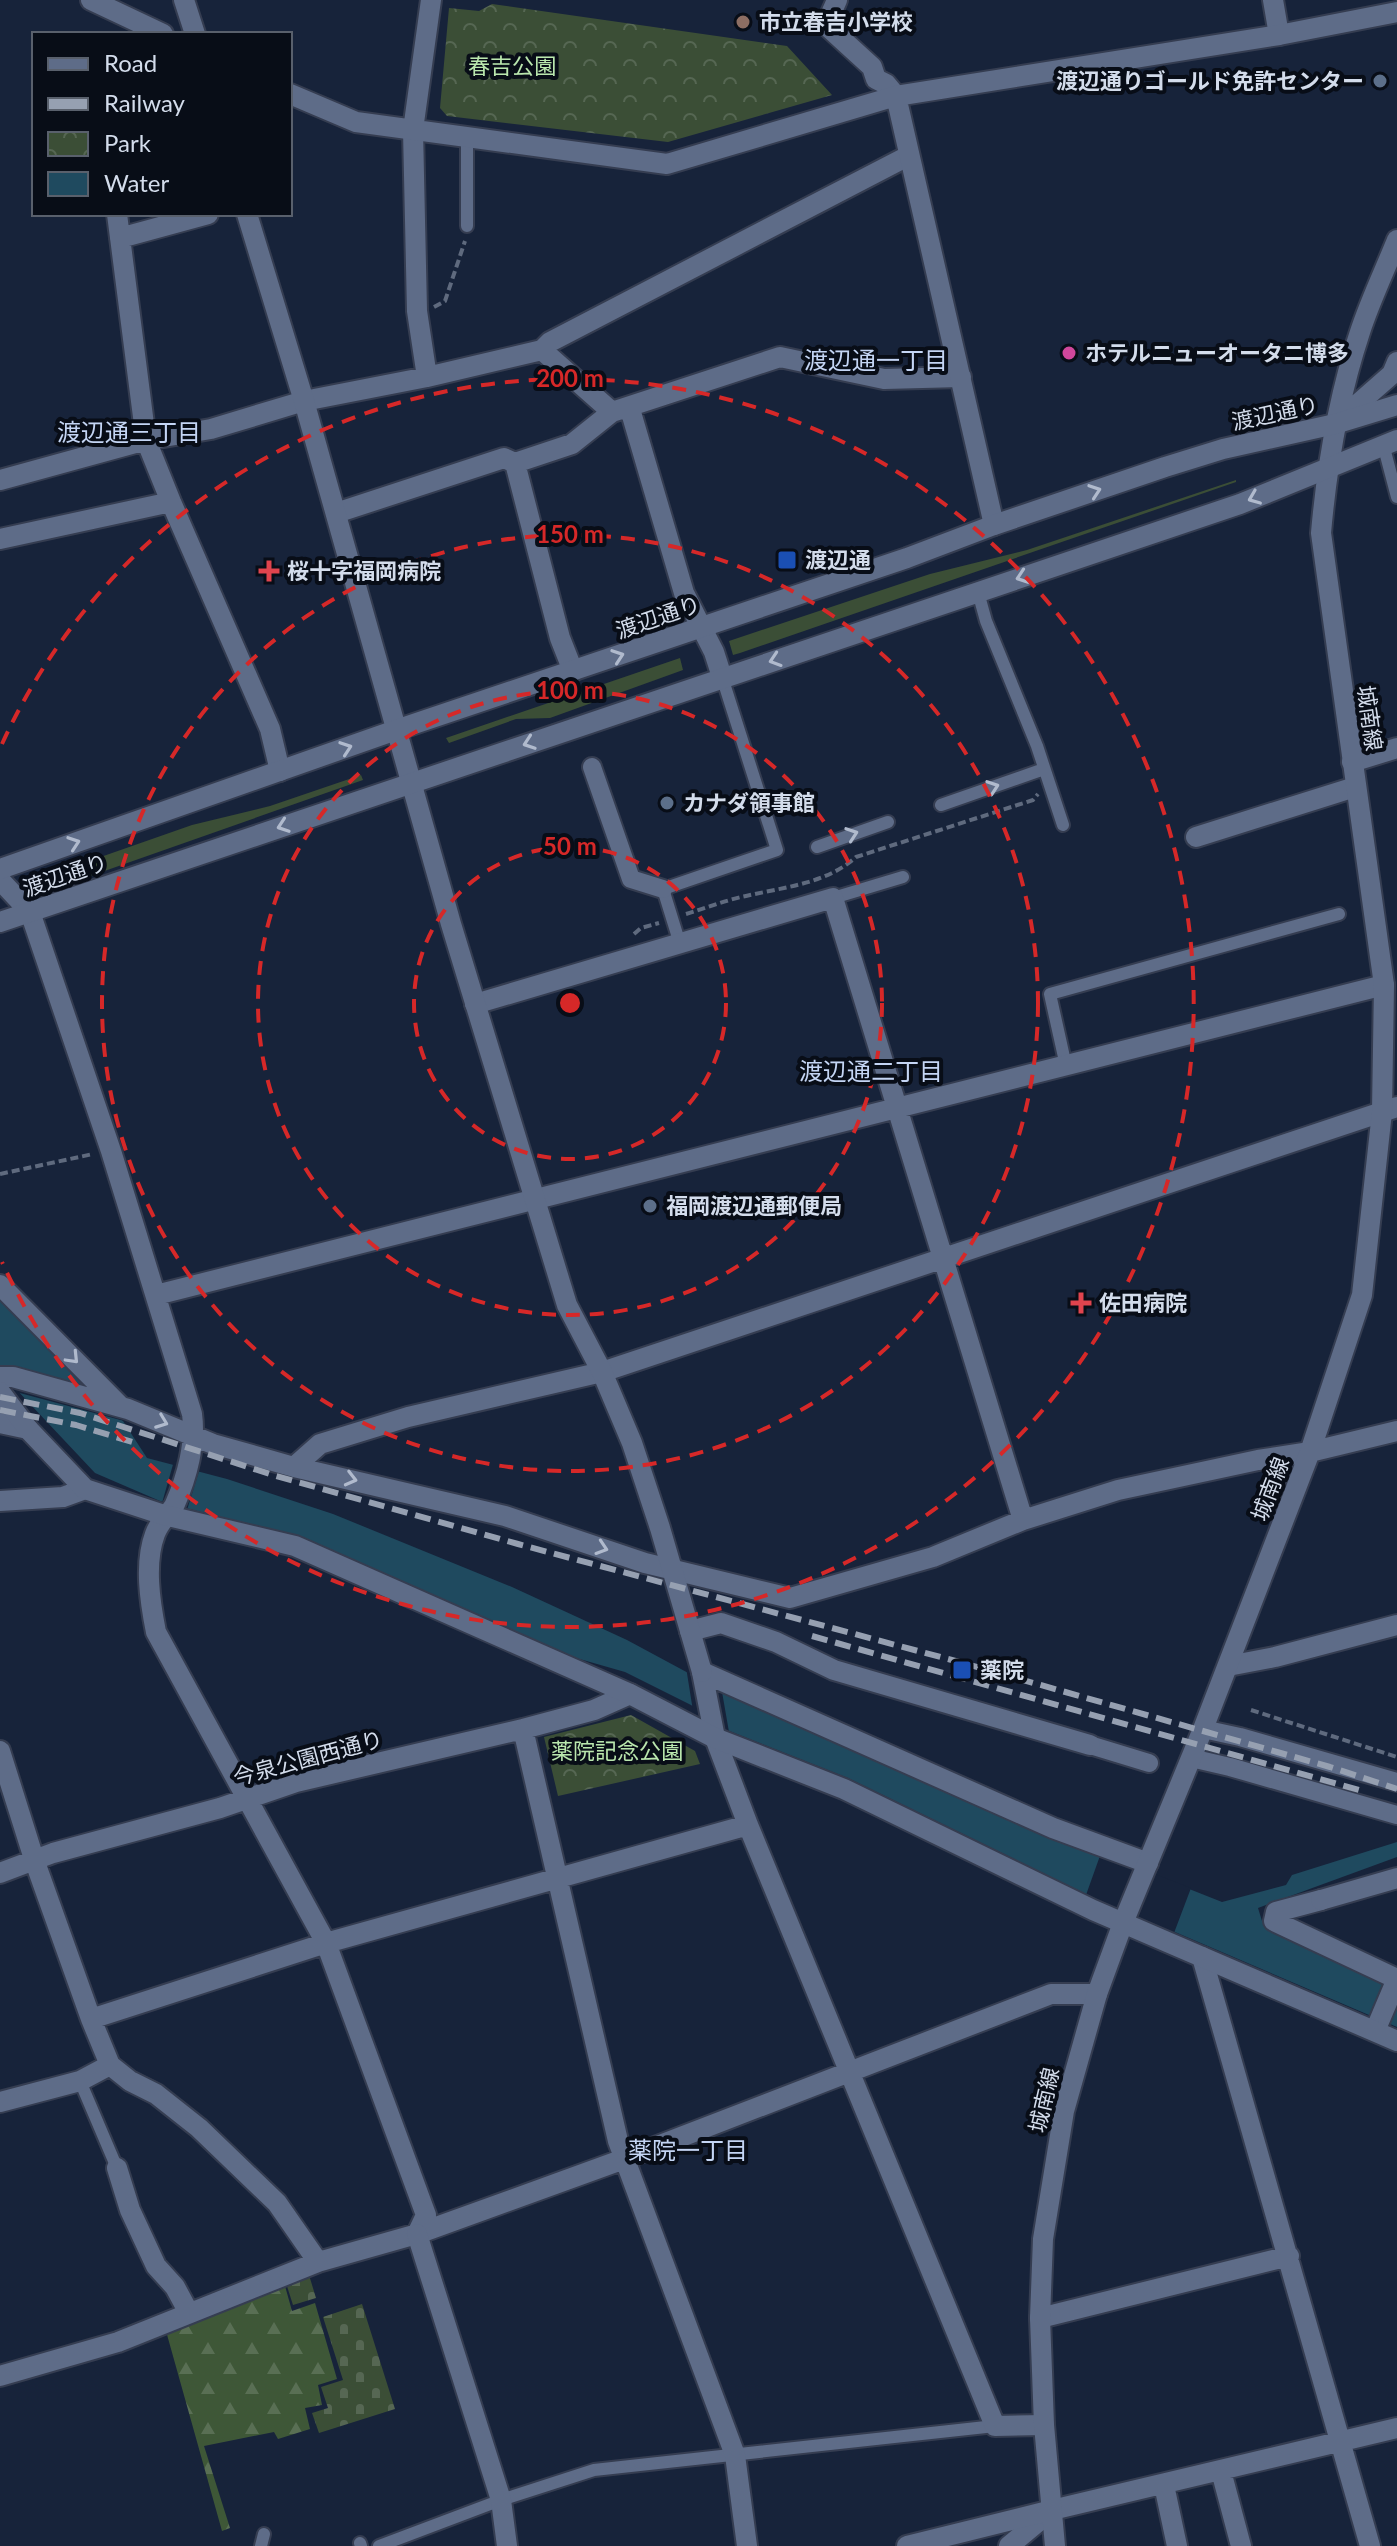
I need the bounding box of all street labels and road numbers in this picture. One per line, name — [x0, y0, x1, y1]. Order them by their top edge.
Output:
street label: 渡辺通り — [1229, 390, 1321, 435]
street label: 渡辺通り — [612, 589, 704, 644]
street label: 城南線 — [1353, 683, 1388, 752]
street label: 渡辺通り — [19, 847, 111, 902]
street label: 城南線 — [1245, 1453, 1294, 1524]
street label: 今泉公園西通り — [230, 1725, 386, 1790]
street label: 城南線 — [1023, 2065, 1064, 2135]

